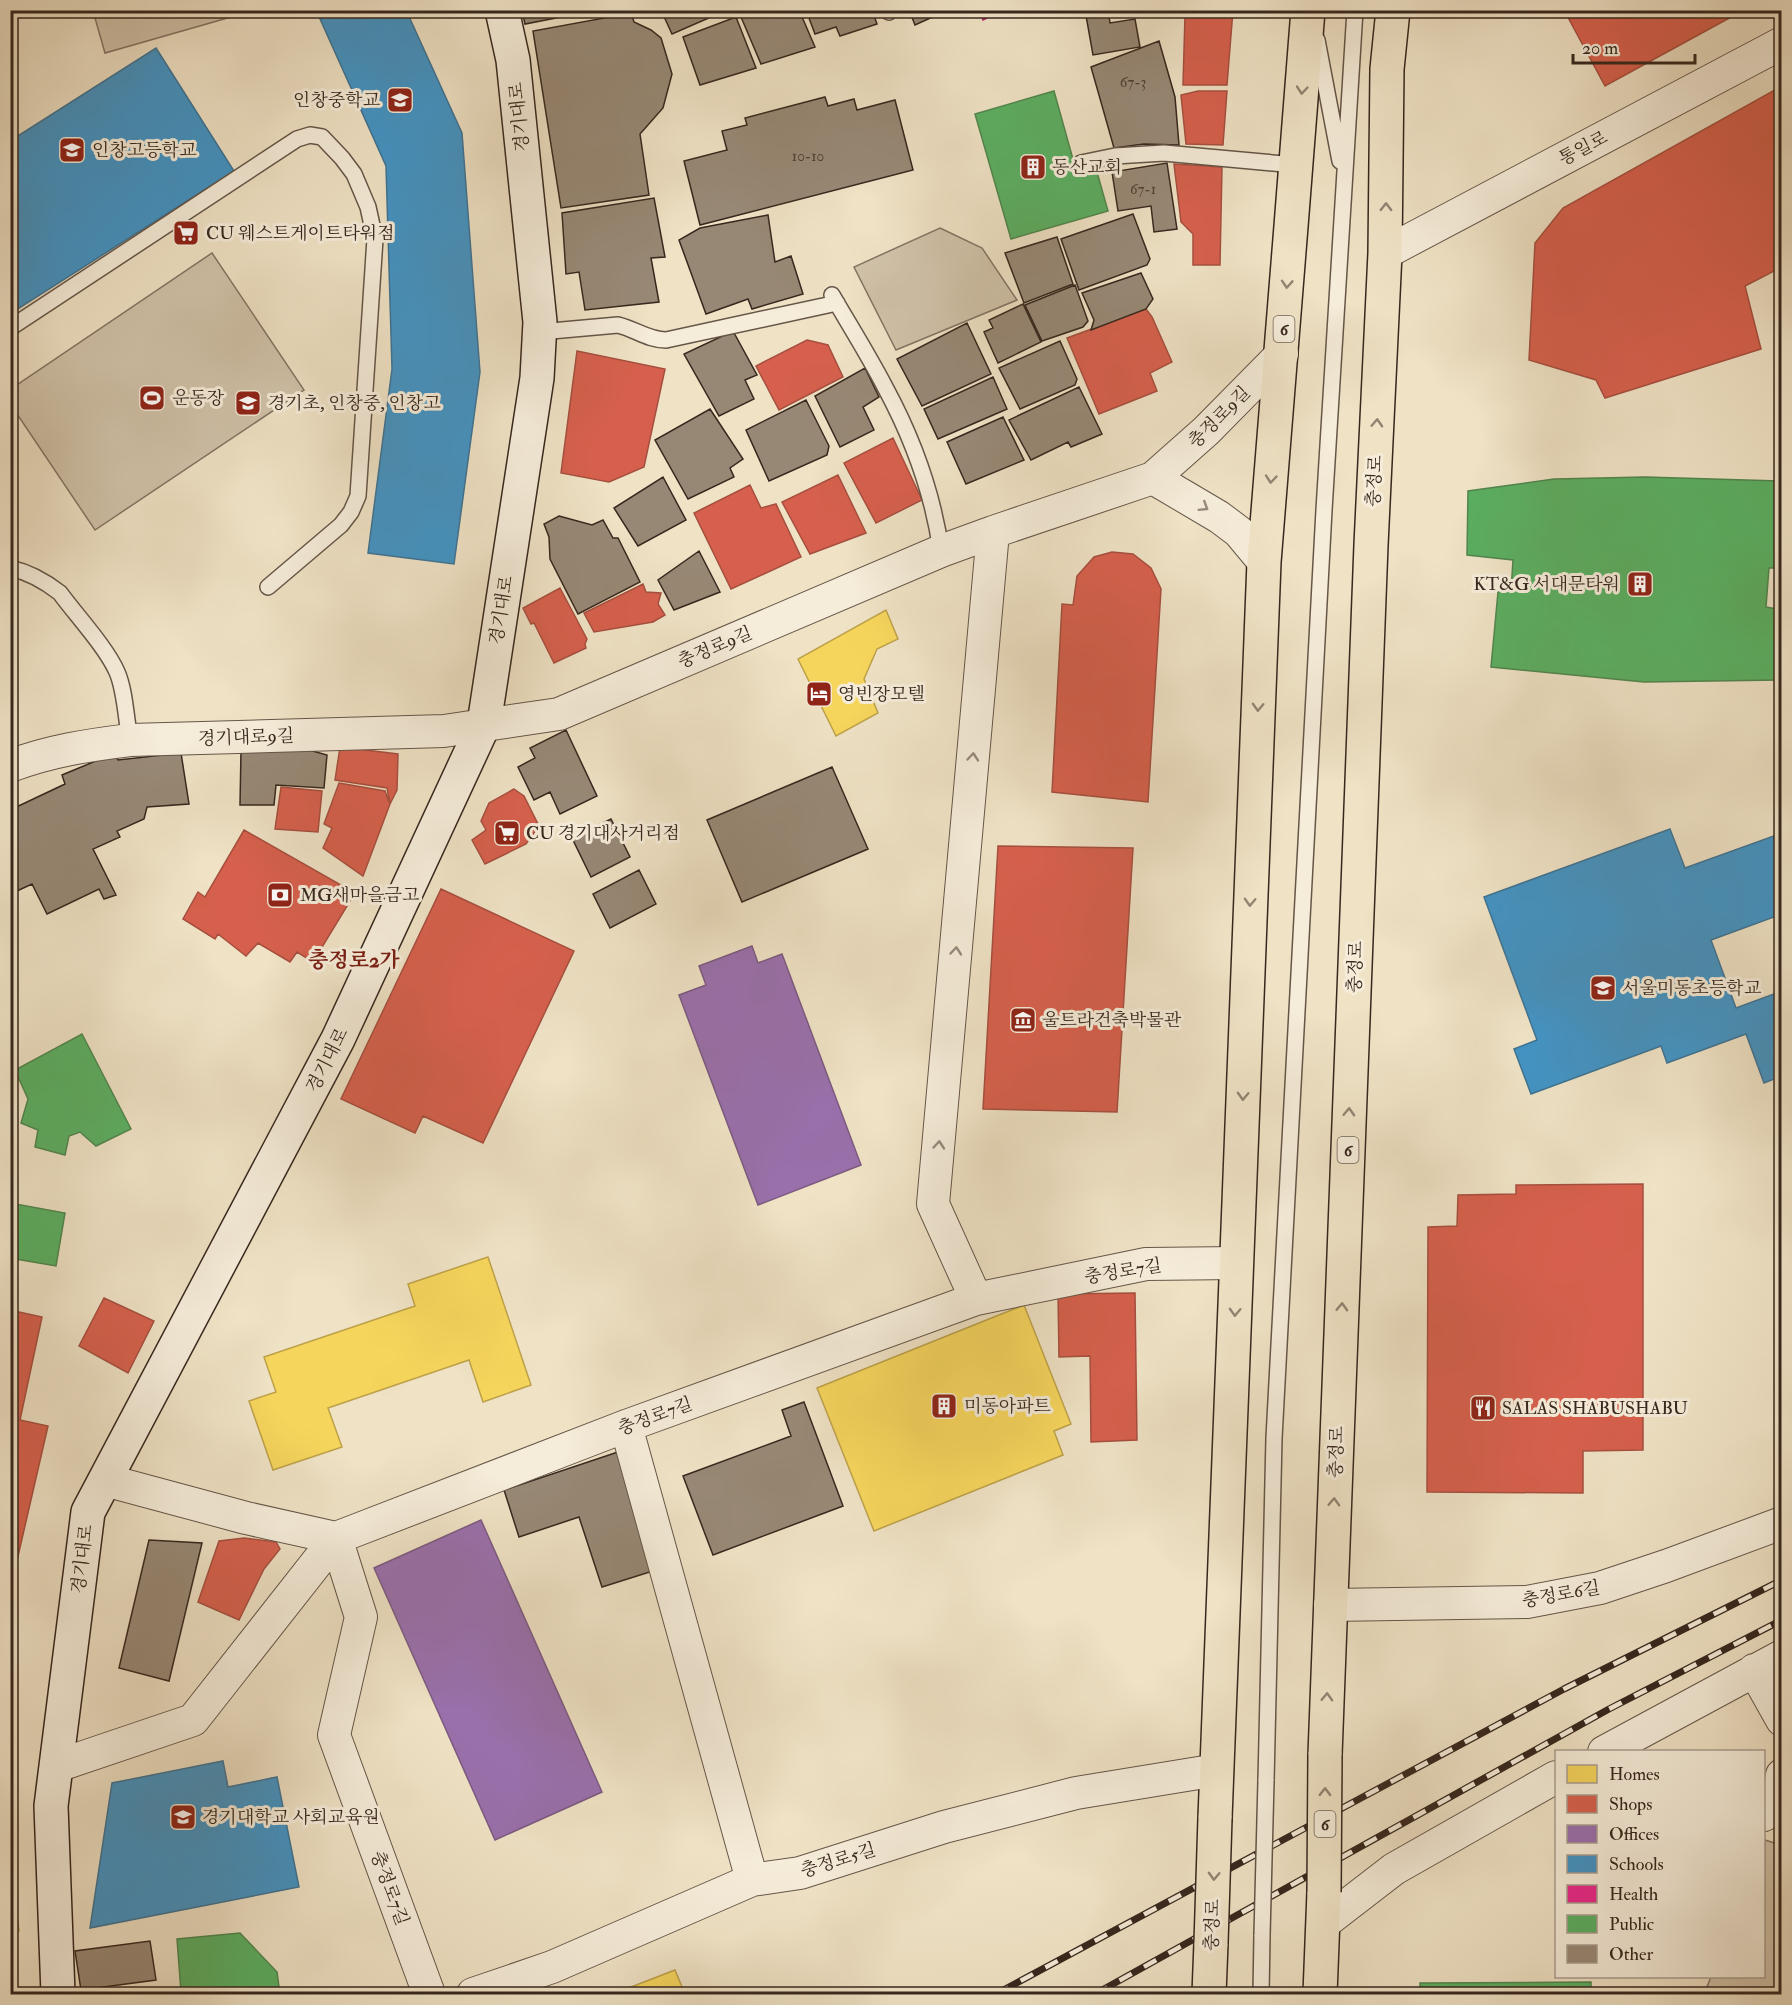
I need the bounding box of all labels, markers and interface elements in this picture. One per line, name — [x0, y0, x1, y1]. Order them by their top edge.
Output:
scale bar — [1573, 27, 1694, 65]
text: 20 m — [1582, 37, 1618, 60]
house number: 67-3 — [1120, 73, 1146, 92]
street label: 경기대로 — [504, 81, 535, 153]
school or university icon: 인창중학교 — [385, 85, 415, 115]
one-way arrow — [1295, 85, 1308, 94]
place label: 인창중학교 — [293, 89, 381, 112]
street label: 통일로 — [1555, 126, 1612, 171]
school or university icon: 인창고등학교 — [57, 135, 87, 165]
place label: 인창고등학교 — [92, 139, 197, 162]
house number: 10-10 — [792, 147, 824, 166]
building icon: 동산교회 — [1018, 152, 1048, 182]
place label: 동산교회 — [1052, 156, 1122, 179]
house number: 67-1 — [1130, 180, 1156, 199]
one-way arrow — [1380, 203, 1392, 212]
supermarket icon: CU 웨스트게이트타워점 — [171, 218, 201, 248]
place label: CU 웨스트게이트타워점 — [206, 222, 395, 245]
one-way arrow — [1281, 280, 1294, 289]
road number: 6 — [1274, 316, 1294, 342]
street label: 충정로9길 — [1183, 381, 1255, 453]
sports icon: 운동장 — [137, 383, 167, 413]
place label: 운동장 — [172, 387, 225, 410]
school or university icon: 경기초, 인창중, 인창고 — [233, 388, 263, 418]
place label: 경기초, 인창중, 인창고 — [268, 392, 441, 415]
one-way arrow — [1371, 419, 1384, 428]
street label: 충정로 — [1362, 454, 1387, 508]
one-way arrow — [1265, 474, 1278, 483]
one-way arrow — [1198, 500, 1208, 512]
building icon: KT&G 서대문타워 — [1625, 569, 1655, 599]
place label: KT&G 서대문타워 — [1473, 573, 1620, 596]
street label: 경기대로 — [485, 574, 518, 646]
street label: 충정로9길 — [674, 621, 756, 673]
hotel icon: 영빈장모텔 — [804, 679, 834, 709]
place label: 영빈장모텔 — [838, 683, 925, 706]
one-way arrow — [1251, 702, 1264, 711]
street label: 경기대로9길 — [198, 724, 294, 751]
one-way arrow — [966, 752, 979, 761]
supermarket icon: CU 경기대사거리점 — [492, 818, 522, 848]
place label: CU 경기대사거리점 — [526, 822, 680, 845]
bank icon: MG새마을금고 — [265, 880, 295, 910]
place label: MG새마을금고 — [300, 884, 420, 907]
one-way arrow — [1244, 897, 1257, 906]
street label: 충정로 — [1343, 941, 1368, 993]
district label: 충정로2가 — [308, 947, 401, 974]
one-way arrow — [949, 947, 962, 956]
school or university icon: 서울미동초등학교 — [1588, 973, 1618, 1003]
place label: 서울미동초등학교 — [1622, 977, 1762, 1000]
museum icon: 울트라건축박물관 — [1008, 1005, 1038, 1035]
place label: 울트라건축박물관 — [1042, 1009, 1182, 1032]
street label: 경기대로 — [301, 1024, 353, 1096]
one-way arrow — [1237, 1092, 1249, 1101]
one-way arrow — [1343, 1107, 1356, 1116]
road number: 6 — [1338, 1137, 1358, 1163]
one-way arrow — [932, 1141, 945, 1150]
street label: 충정로7길 — [1083, 1254, 1163, 1289]
one-way arrow — [1336, 1302, 1348, 1311]
one-way arrow — [1228, 1308, 1241, 1317]
building icon: 미동아파트 — [929, 1391, 959, 1421]
street label: 충정로7길 — [615, 1392, 696, 1441]
restaurant icon: SALAS SHABUSHABU — [1468, 1393, 1498, 1423]
place label: 미동아파트 — [964, 1395, 1052, 1418]
place label: SALAS SHABUSHABU — [1502, 1397, 1688, 1420]
street label: 충정로 — [1324, 1426, 1349, 1478]
one-way arrow — [1328, 1497, 1341, 1506]
street label: 경기대로 — [67, 1523, 98, 1595]
street label: 충정로6길 — [1520, 1576, 1602, 1613]
one-way arrow — [1321, 1692, 1334, 1701]
legend — [1555, 1750, 1765, 1978]
text: Homes — [1609, 1763, 1660, 1786]
one-way arrow — [1319, 1787, 1331, 1796]
text: Shops — [1609, 1793, 1652, 1816]
school or university icon: 경기대학교 사회교육원 — [168, 1802, 198, 1832]
place label: 경기대학교 사회교육원 — [202, 1806, 380, 1829]
road number: 6 — [1314, 1811, 1336, 1837]
text: Offices — [1609, 1823, 1659, 1846]
street label: 충정로5길 — [798, 1838, 879, 1883]
street label: 충정로7길 — [365, 1848, 414, 1929]
text: Schools — [1609, 1853, 1664, 1876]
one-way arrow — [1207, 1872, 1220, 1881]
text: Health — [1609, 1883, 1659, 1906]
street label: 충정로 — [1200, 1899, 1225, 1951]
text: Public — [1609, 1913, 1654, 1936]
text: Other — [1609, 1943, 1653, 1966]

